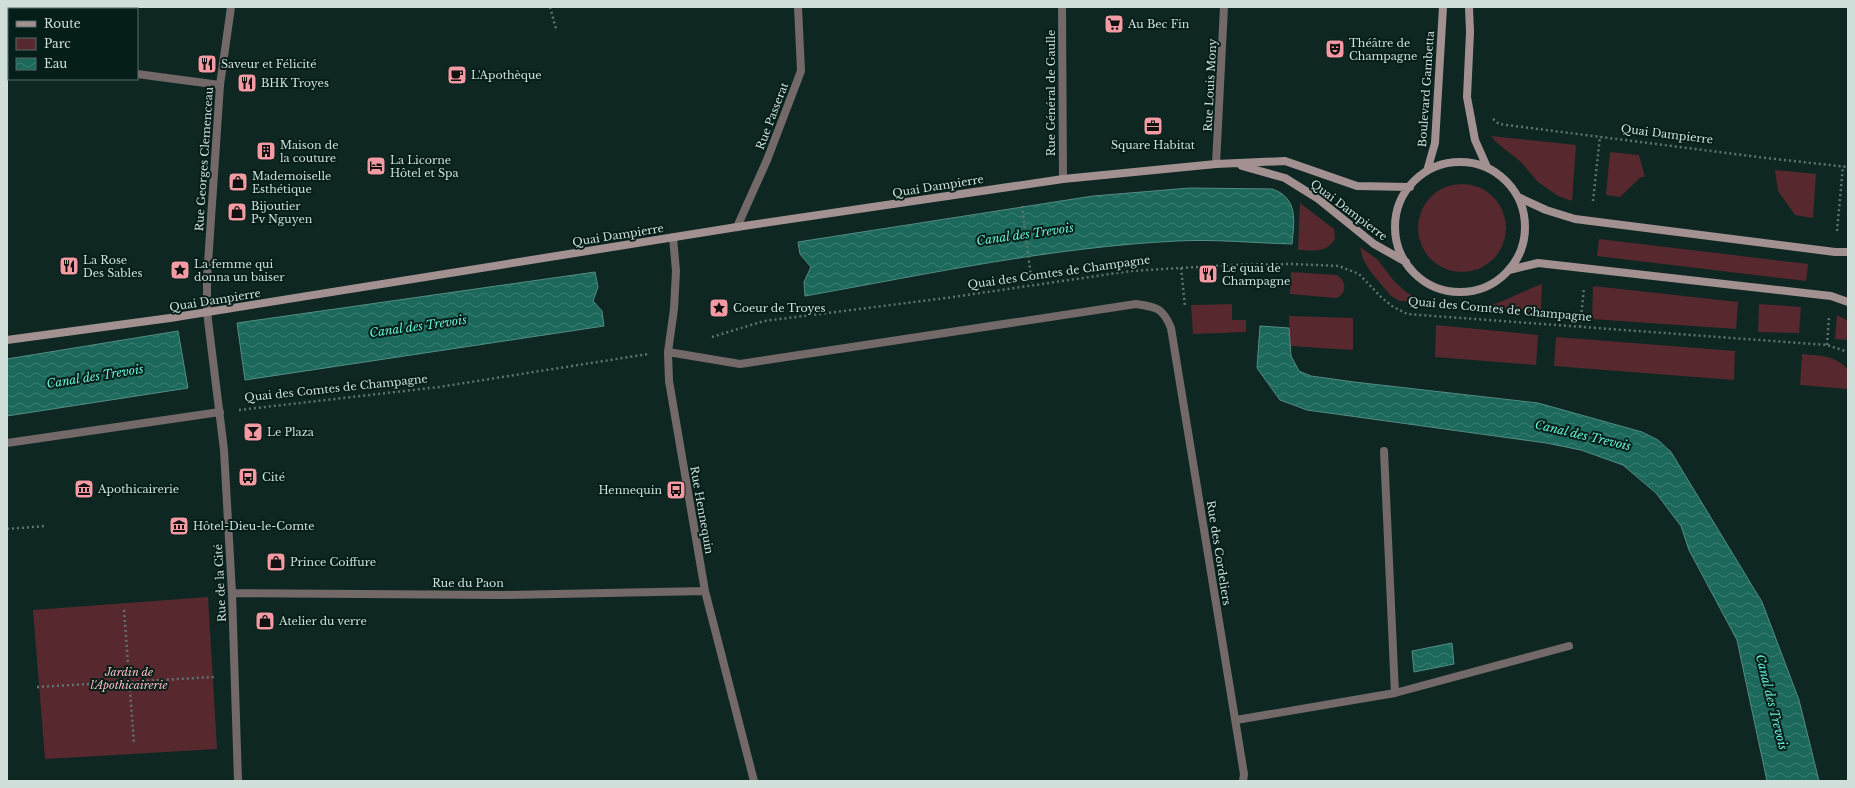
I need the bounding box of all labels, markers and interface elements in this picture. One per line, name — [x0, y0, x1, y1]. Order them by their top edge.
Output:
legend — [8, 8, 138, 80]
supermarket icon: Au Bec Fin — [1103, 13, 1125, 35]
text: Route — [44, 16, 81, 31]
place label: Au Bec Fin — [1127, 17, 1190, 31]
street label: Boulevard Gambetta — [1415, 29, 1437, 148]
street label: Rue Général de Gaulle — [1044, 30, 1058, 156]
text: Parc — [44, 36, 71, 51]
place label: Théâtre de Champagne — [1349, 36, 1417, 63]
street label: Rue Louis Mony — [1201, 38, 1219, 132]
theatre icon: Théâtre de Champagne — [1324, 38, 1346, 60]
restaurant icon: Saveur et Félicité — [196, 53, 218, 75]
text: Eau — [44, 56, 67, 71]
place label: Saveur et Félicité — [221, 57, 317, 71]
cafe icon: L'Apothèque — [446, 64, 468, 86]
place label: L'Apothèque — [471, 68, 542, 82]
restaurant icon: BHK Troyes — [236, 72, 258, 94]
place label: BHK Troyes — [261, 76, 329, 90]
street label: Rue Passerat — [753, 80, 792, 152]
street label: Rue Georges Clemenceau — [192, 86, 216, 232]
office icon: Square Habitat — [1142, 115, 1164, 137]
street label: Quai Dampierre — [1620, 121, 1714, 147]
place label: Maison de la couture — [280, 138, 339, 165]
place label: Square Habitat — [1111, 138, 1196, 152]
building icon: Maison de la couture — [255, 140, 277, 162]
place label: La Licorne Hôtel et Spa — [390, 153, 459, 180]
hotel icon: La Licorne Hôtel et Spa — [365, 155, 387, 177]
place label: Mademoiselle Esthétique — [252, 169, 331, 196]
shop icon: Mademoiselle Esthétique — [227, 171, 249, 193]
street label: Quai Dampierre — [891, 172, 985, 200]
street label: Quai Dampierre — [1308, 177, 1390, 243]
place label: Bijoutier Pv Nguyen — [251, 199, 313, 226]
shop icon: Bijoutier Pv Nguyen — [226, 201, 248, 223]
water label: Canal des Trevois — [975, 220, 1075, 248]
street label: Quai Dampierre — [571, 221, 665, 249]
street label: Quai des Comtes de Champagne — [967, 252, 1151, 292]
place label: La Rose Des Sables — [83, 253, 142, 280]
restaurant icon: La Rose Des Sables — [58, 255, 80, 277]
place label: La femme qui donna un baiser — [194, 257, 285, 284]
place icon: La femme qui donna un baiser — [169, 259, 191, 281]
place label: Le quai de Champagne — [1222, 261, 1290, 288]
restaurant icon: Le quai de Champagne — [1197, 263, 1219, 285]
street label: Quai Dampierre — [168, 286, 262, 314]
street label: Quai des Comtes de Champagne — [1408, 294, 1592, 324]
place icon: Coeur de Troyes — [708, 297, 730, 319]
place label: Coeur de Troyes — [733, 301, 826, 315]
water label: Canal des Trevois — [368, 312, 468, 340]
water label: Canal des Trevois — [45, 361, 145, 391]
street label: Quai des Comtes de Champagne — [244, 371, 428, 405]
water label: Canal des Trevois — [1534, 417, 1633, 453]
bar icon: Le Plaza — [242, 421, 264, 443]
place label: Le Plaza — [267, 425, 315, 439]
street label: Rue Hennequin — [687, 465, 717, 555]
bus stop icon: Cité — [237, 466, 259, 488]
place label: Cité — [262, 470, 285, 484]
museum icon: Apothicairerie — [73, 478, 95, 500]
bus stop icon: Hennequin — [665, 479, 687, 501]
place label: Apothicairerie — [97, 482, 179, 496]
place label: Hennequin — [598, 483, 662, 497]
street label: Rue des Cordeliers — [1204, 499, 1234, 607]
museum icon: Hôtel-Dieu-le-Comte — [168, 515, 190, 537]
place label: Hôtel-Dieu-le-Comte — [193, 519, 315, 533]
street label: Rue de la Cité — [211, 544, 229, 622]
shop icon: Prince Coiffure — [265, 551, 287, 573]
place label: Prince Coiffure — [290, 555, 376, 569]
street label: Rue du Paon — [432, 576, 504, 590]
shop icon: Atelier du verre — [254, 610, 276, 632]
place label: Atelier du verre — [278, 614, 367, 628]
water label: Canal des Trevois — [1753, 653, 1791, 752]
park label: Jardin de l'Apothicairerie — [91, 665, 167, 692]

